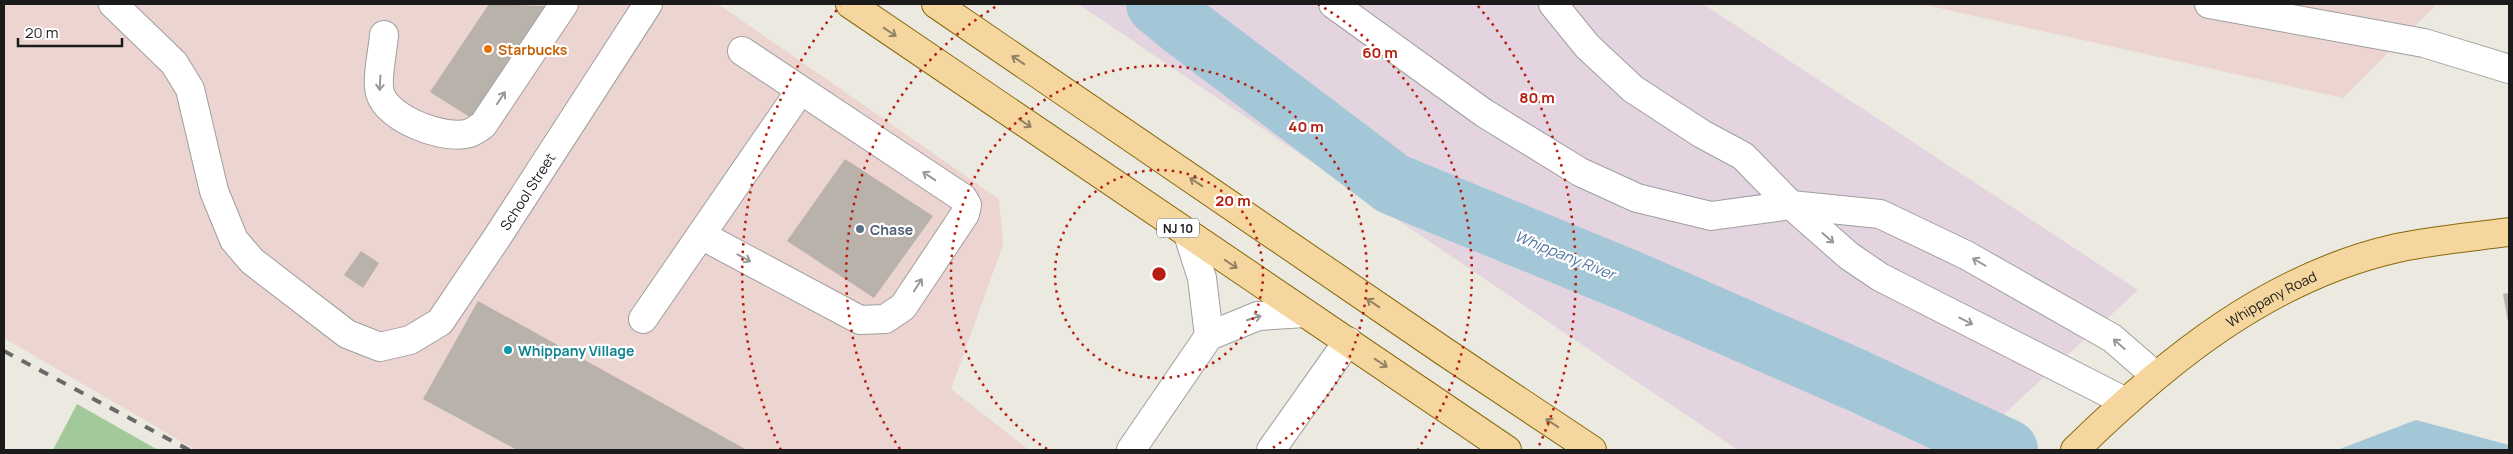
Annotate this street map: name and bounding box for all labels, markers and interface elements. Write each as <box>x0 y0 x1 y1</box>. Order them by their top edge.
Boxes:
scale bar <box>18 15 121 47</box>
text: 20 m <box>25 22 58 43</box>
one-way arrow <box>883 27 897 37</box>
place label: Starbucks <box>498 40 568 59</box>
text: 60 m <box>1362 42 1398 63</box>
marker: Starbucks <box>482 43 494 55</box>
one-way arrow <box>1012 55 1026 65</box>
one-way arrow <box>375 75 384 91</box>
text: 80 m <box>1519 87 1555 108</box>
one-way arrow <box>496 92 506 106</box>
text: 40 m <box>1288 116 1324 137</box>
one-way arrow <box>1017 118 1031 128</box>
street label: School Street <box>495 148 559 233</box>
one-way arrow <box>922 171 936 181</box>
one-way arrow <box>1189 177 1203 187</box>
text: 20 m <box>1215 190 1251 211</box>
road number: NJ 10 <box>1157 218 1199 238</box>
place label: Chase <box>870 220 913 239</box>
marker: Chase <box>854 223 866 235</box>
water label: Whippany River <box>1512 225 1621 286</box>
one-way arrow <box>1821 232 1834 243</box>
one-way arrow <box>736 253 751 263</box>
one-way arrow <box>1973 257 1987 267</box>
one-way arrow <box>1224 259 1238 269</box>
centre of rings <box>1150 265 1168 283</box>
street label: Whippany Road <box>2222 266 2319 331</box>
one-way arrow <box>913 278 923 292</box>
one-way arrow <box>1367 298 1381 308</box>
one-way arrow <box>1246 313 1262 323</box>
one-way arrow <box>1958 317 1973 326</box>
one-way arrow <box>2113 338 2126 350</box>
place label: Whippany Village <box>518 341 634 360</box>
marker: Whippany Village <box>502 344 514 356</box>
one-way arrow <box>1374 358 1388 368</box>
one-way arrow <box>1545 418 1559 428</box>

